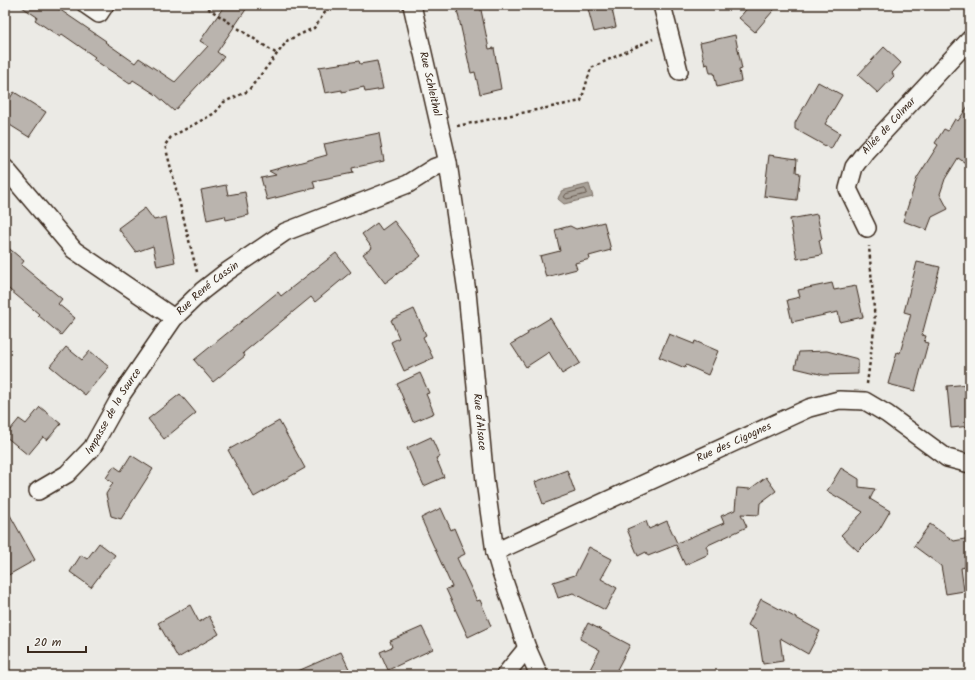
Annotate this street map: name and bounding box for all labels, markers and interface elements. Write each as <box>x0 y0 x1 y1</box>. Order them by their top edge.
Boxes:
street label: Rue Schleithal <box>414 50 446 118</box>
street label: Allée de Colmar <box>858 92 921 159</box>
street label: Rue René Cassin <box>172 257 243 320</box>
street label: Impasse de la Source <box>81 364 146 459</box>
street label: Rue d'Alsace <box>468 393 491 451</box>
street label: Rue des Cigognes <box>694 417 775 467</box>
scale bar <box>28 628 86 654</box>
text: 20 m <box>34 633 62 652</box>

